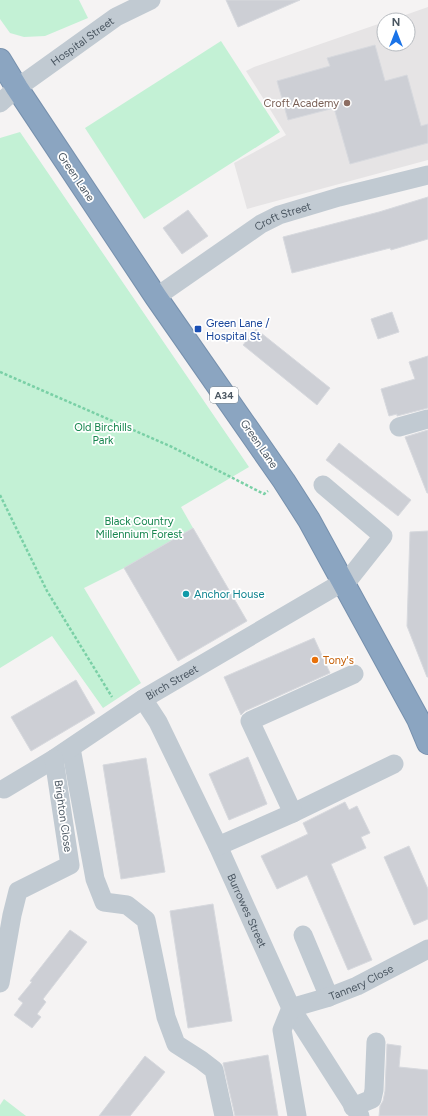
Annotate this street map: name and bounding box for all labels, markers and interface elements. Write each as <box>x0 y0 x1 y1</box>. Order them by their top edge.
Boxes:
north arrow <box>376 12 416 52</box>
street label: Hospital Street <box>48 14 116 68</box>
text: N <box>392 16 400 29</box>
place label: Croft Academy <box>264 97 339 110</box>
marker: Croft Academy <box>342 98 352 108</box>
street label: Green Lane <box>55 150 97 204</box>
street label: Croft Street <box>252 199 312 233</box>
place label: Green Lane / Hospital St <box>206 317 270 343</box>
marker: Green Lane / Hospital St <box>193 324 203 334</box>
road number: A34 <box>210 387 238 403</box>
street label: Green Lane <box>237 417 281 471</box>
park label: Old Birchills Park <box>74 421 132 447</box>
park label: Black Country Millennium Forest <box>95 515 183 541</box>
place label: Anchor House <box>194 588 264 601</box>
marker: Anchor House <box>181 589 191 599</box>
place label: Tony's <box>323 654 354 667</box>
marker: Tony's <box>310 655 320 665</box>
street label: Birch Street <box>143 662 200 703</box>
street label: Brighton Close <box>51 779 75 853</box>
street label: Burrowes Street <box>225 871 269 950</box>
street label: Tannery Close <box>327 962 395 1003</box>

